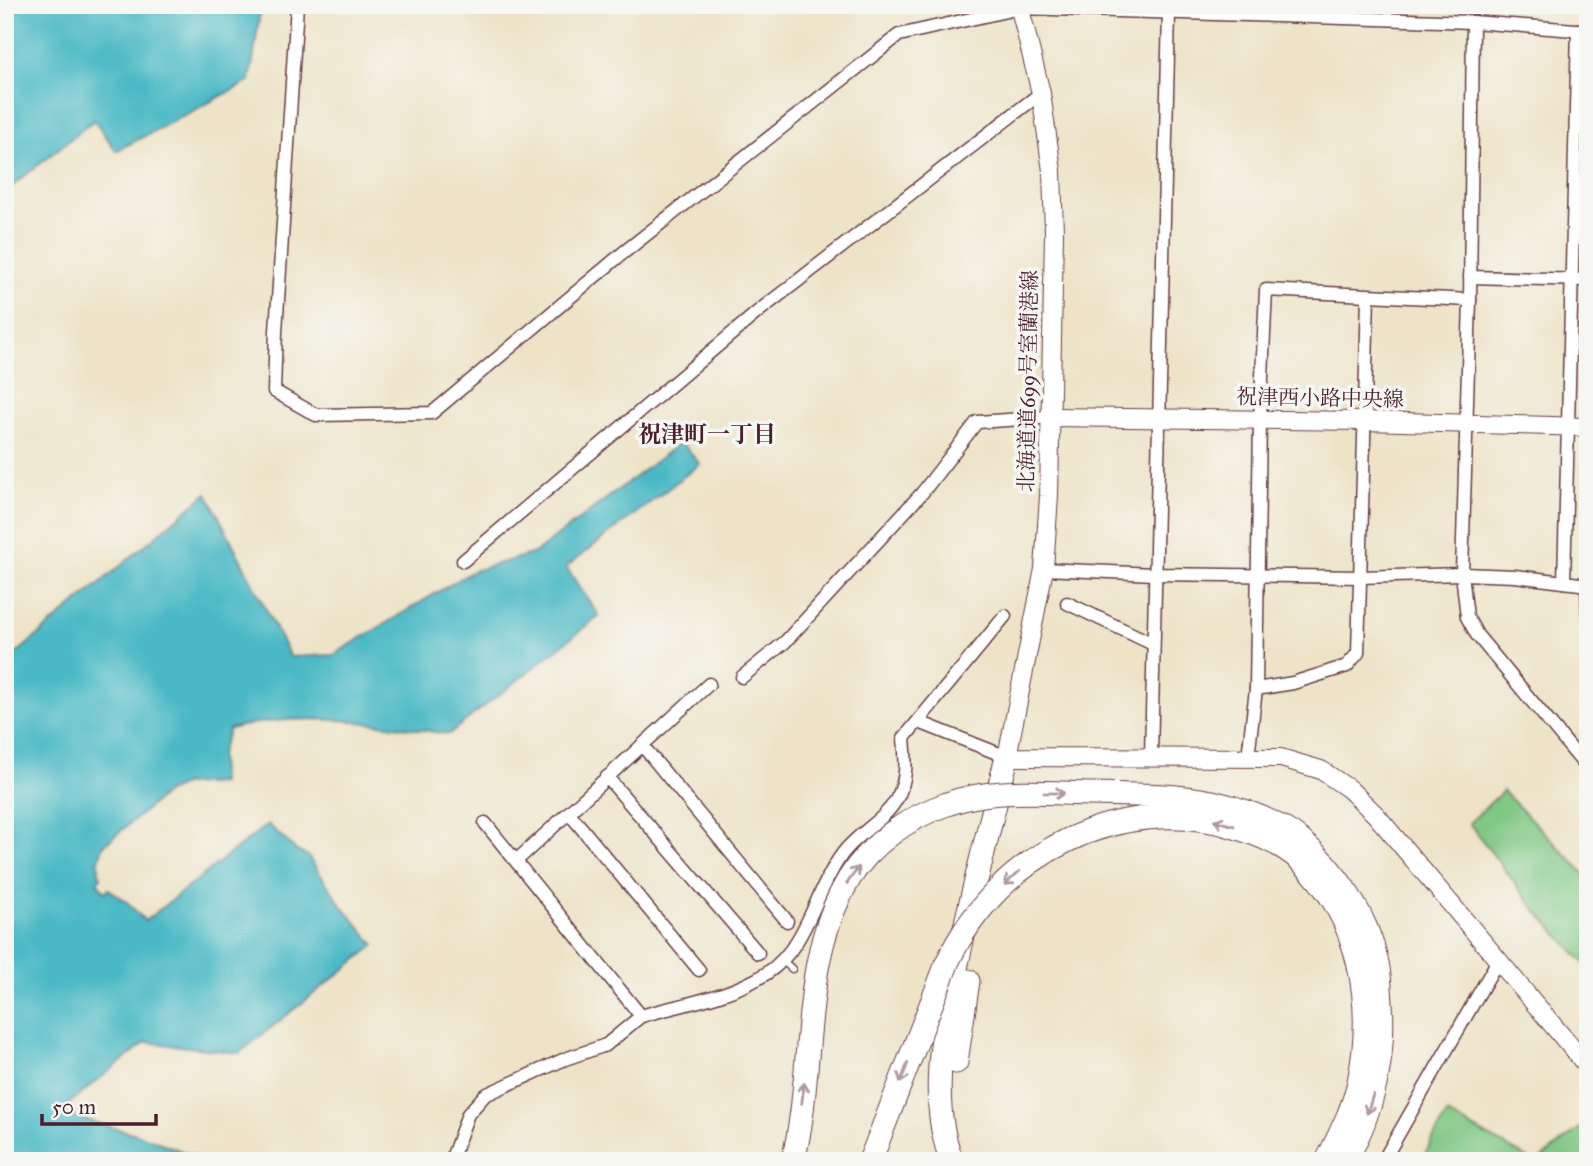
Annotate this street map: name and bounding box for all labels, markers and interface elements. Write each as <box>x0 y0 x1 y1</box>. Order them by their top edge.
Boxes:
street label: 北海道道699号室蘭港線 <box>1013 270 1043 492</box>
street label: 祝津西小路中央線 <box>1236 384 1404 412</box>
district label: 祝津町一丁目 <box>638 420 776 448</box>
one-way arrow <box>1042 786 1065 800</box>
one-way arrow <box>1213 816 1235 829</box>
one-way arrow <box>845 865 860 884</box>
one-way arrow <box>1004 869 1022 885</box>
one-way arrow <box>896 1062 909 1084</box>
scale bar <box>42 1082 156 1126</box>
one-way arrow <box>797 1083 810 1105</box>
one-way arrow <box>1362 1093 1375 1115</box>
text: 50 m <box>52 1094 97 1120</box>

